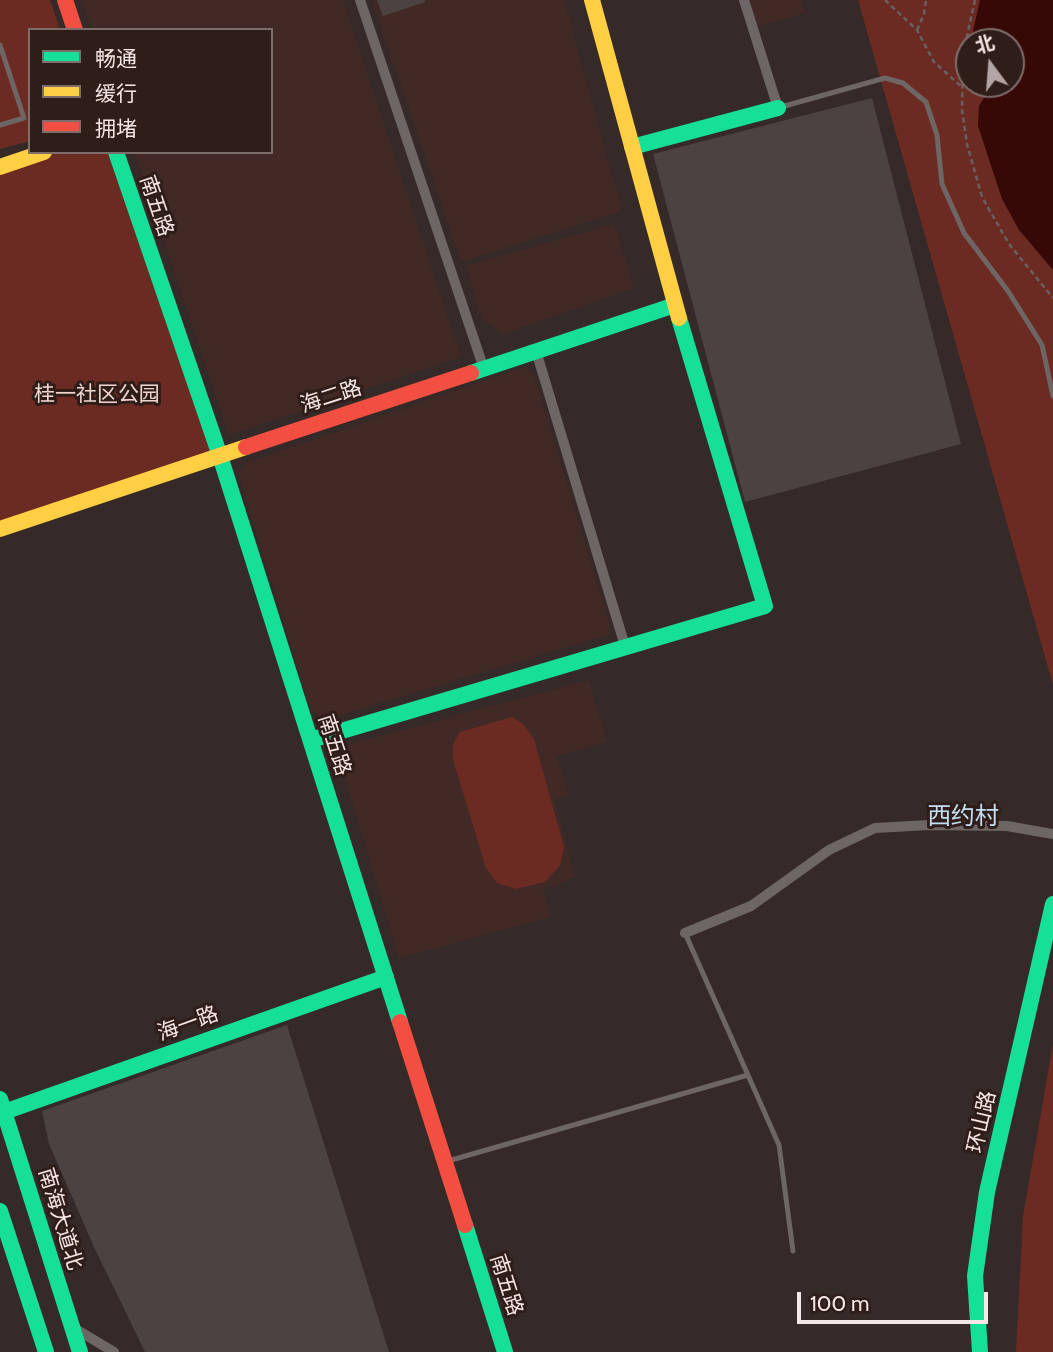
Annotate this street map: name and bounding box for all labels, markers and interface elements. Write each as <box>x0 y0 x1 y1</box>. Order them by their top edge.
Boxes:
legend <box>28 28 273 154</box>
north arrow <box>955 28 1025 98</box>
text: 北 <box>972 31 997 58</box>
text: 畅通 <box>95 46 137 71</box>
text: 缓行 <box>95 81 137 106</box>
text: 拥堵 <box>95 116 137 141</box>
street label: 南五路 <box>134 172 178 240</box>
street label: 海二路 <box>297 375 365 419</box>
park label: 桂一社区公园 <box>34 382 160 408</box>
street label: 南五路 <box>312 711 356 779</box>
district label: 西约村 <box>927 803 999 831</box>
street label: 海一路 <box>154 1001 222 1047</box>
street label: 环山路 <box>963 1088 1001 1156</box>
street label: 南海大道北 <box>33 1165 87 1273</box>
street label: 南五路 <box>484 1251 528 1319</box>
scale bar <box>801 1278 992 1322</box>
text: 100 m <box>810 1291 869 1316</box>

